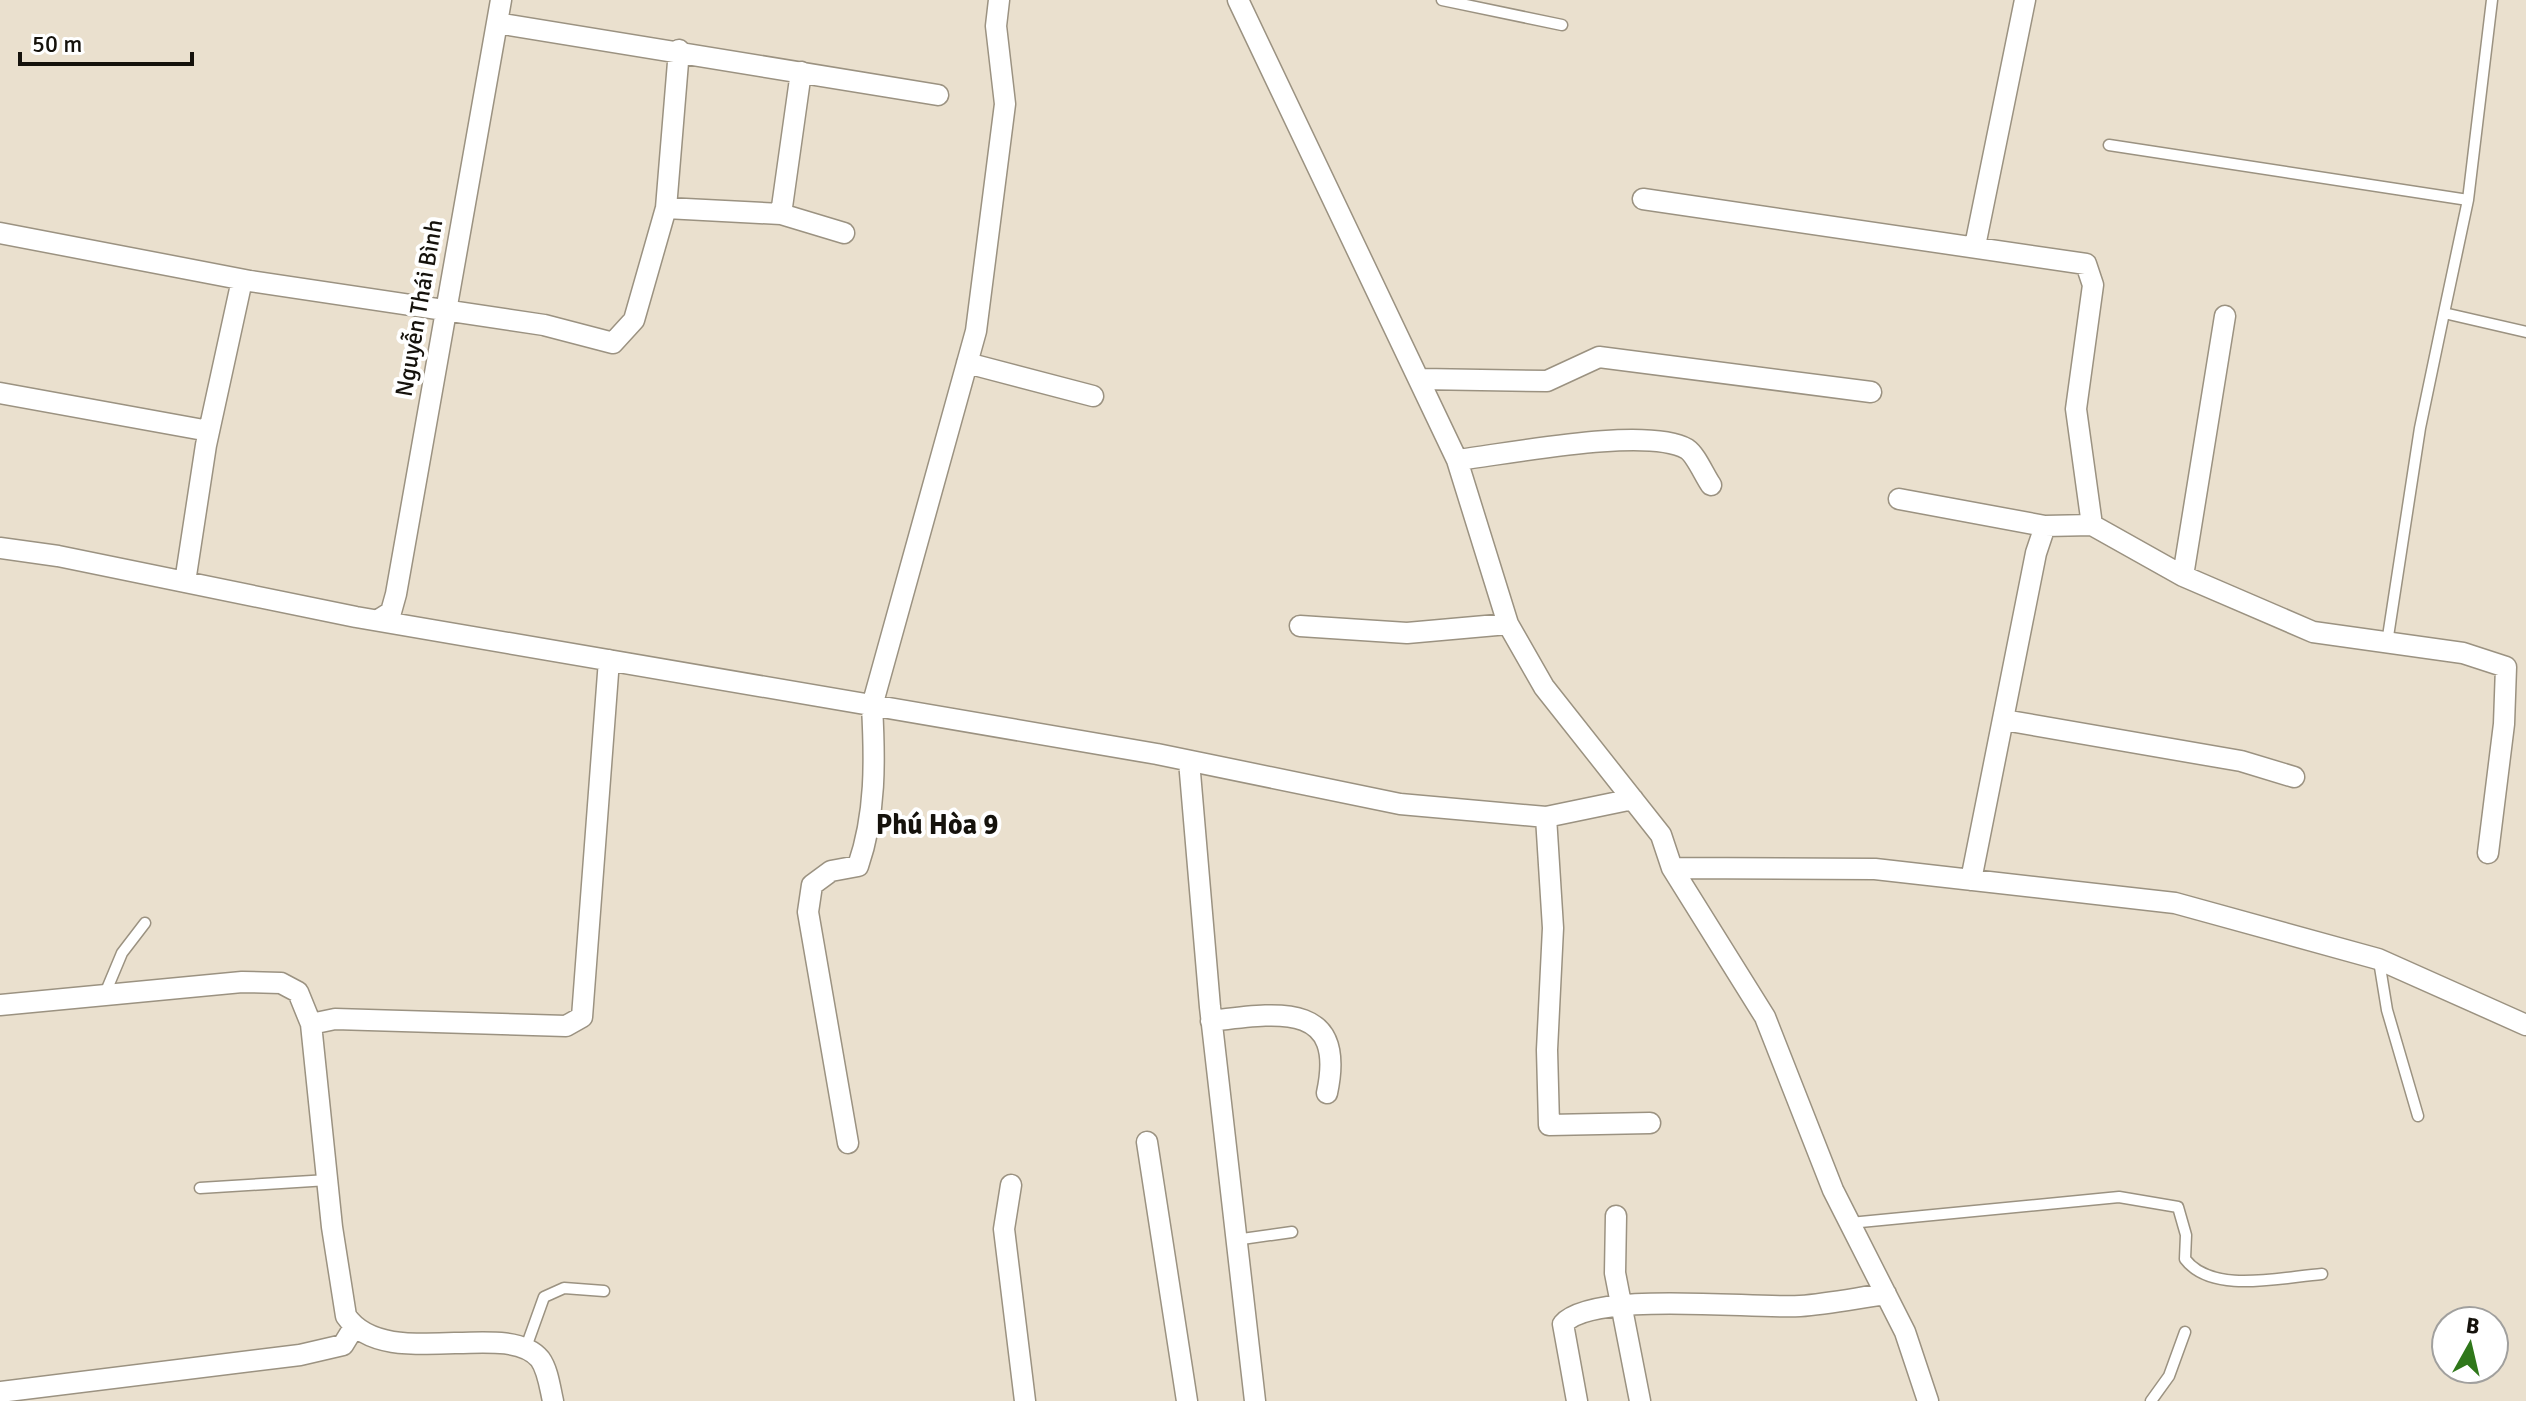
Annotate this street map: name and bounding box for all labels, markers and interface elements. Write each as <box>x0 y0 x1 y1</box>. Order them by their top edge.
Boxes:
scale bar <box>20 16 192 66</box>
text: 50 m <box>32 29 82 59</box>
street label: Nguyễn Thái Bình <box>389 217 449 399</box>
district label: Phú Hòa 9 <box>876 808 998 842</box>
north arrow <box>2430 1305 2510 1385</box>
text: B <box>2464 1311 2481 1340</box>

